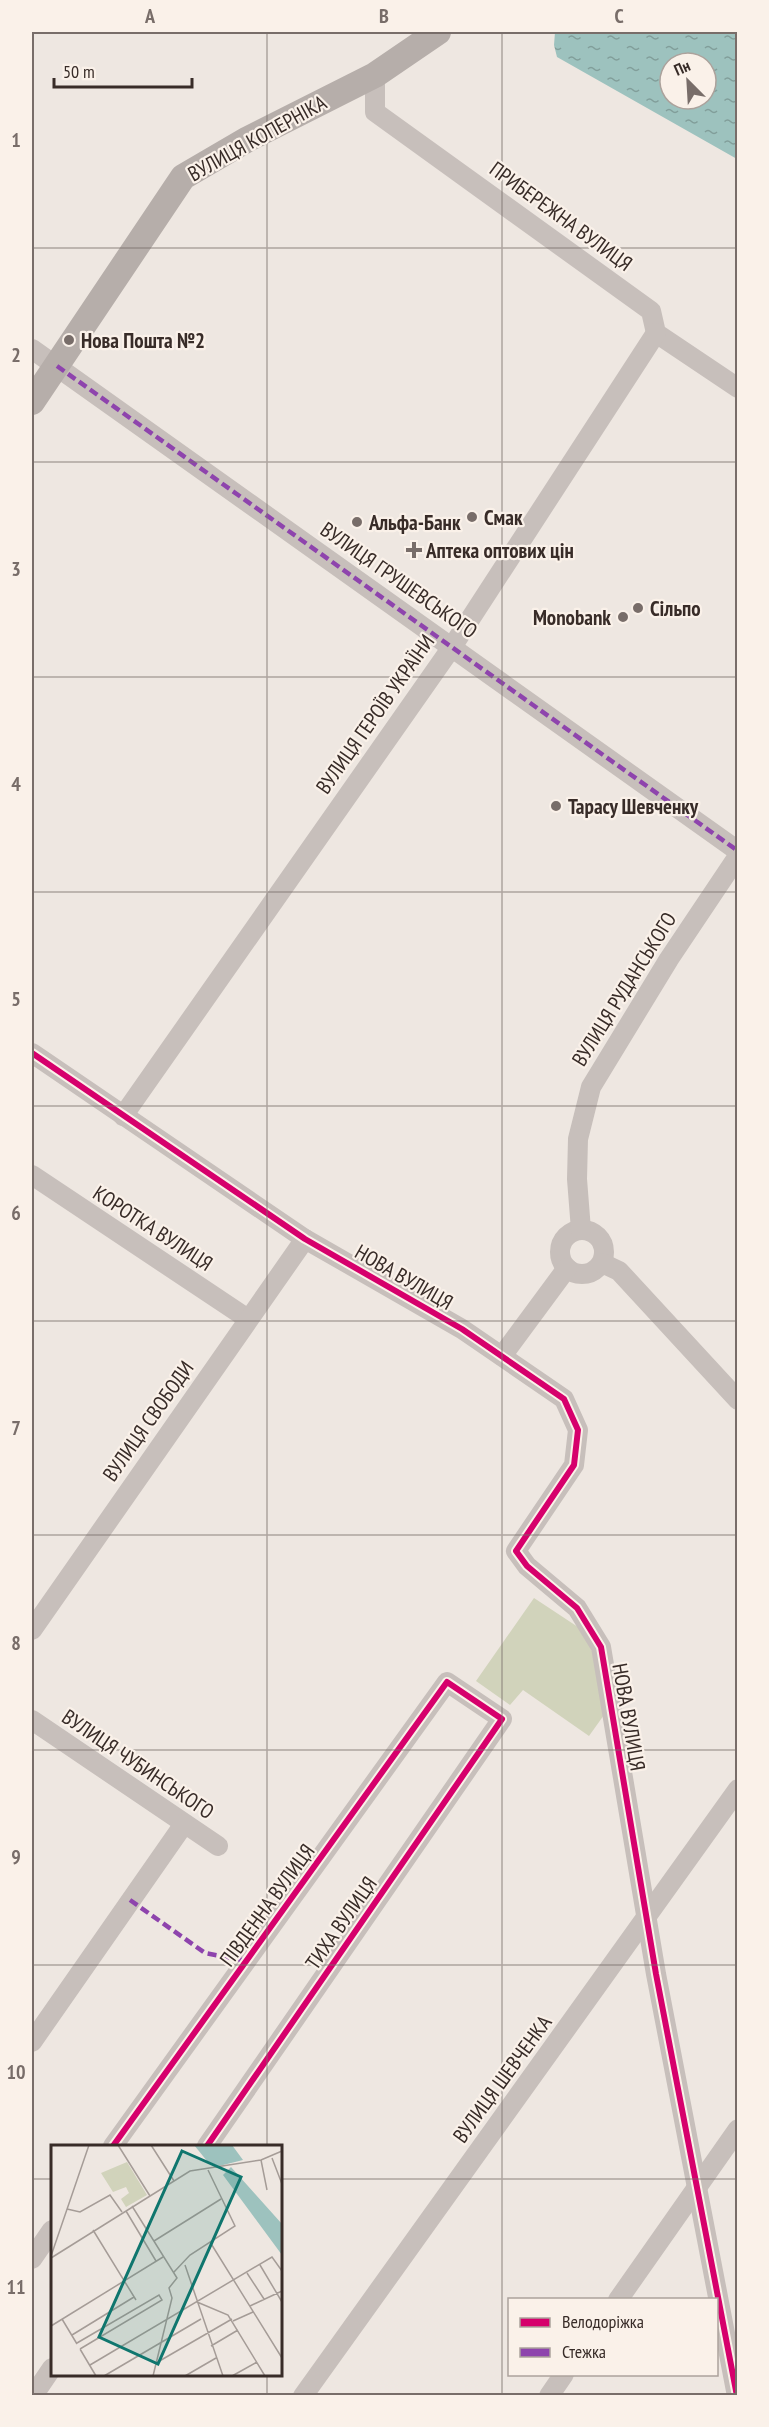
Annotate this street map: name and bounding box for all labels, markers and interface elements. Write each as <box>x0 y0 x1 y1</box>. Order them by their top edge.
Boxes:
text: A <box>144 3 156 29</box>
text: B <box>379 3 389 29</box>
text: C <box>614 3 624 29</box>
scale bar <box>54 51 192 89</box>
north arrow <box>658 51 718 111</box>
text: Пн <box>671 55 693 80</box>
text: 50 m <box>63 60 95 83</box>
street label: ВУЛИЦЯ КОПЕРНІКА <box>183 89 331 187</box>
text: 1 <box>11 127 21 153</box>
street label: ПРИБЕРЕЖНА ВУЛИЦЯ <box>484 155 638 277</box>
place label: Нова Пошта №2 <box>81 327 205 354</box>
marker: Нова Пошта №2 <box>62 333 76 347</box>
text: 2 <box>11 342 21 368</box>
place label: Смак <box>484 504 523 531</box>
place label: Альфа-Банк <box>368 509 461 536</box>
marker: Смак <box>465 510 479 524</box>
marker: Альфа-Банк <box>350 515 364 529</box>
street label: ВУЛИЦЯ ГРУШЕВСЬКОГО <box>315 516 483 644</box>
place label: Аптека оптових цін <box>425 537 574 564</box>
marker: Аптека оптових цін <box>407 543 421 557</box>
text: 3 <box>11 556 21 582</box>
place label: Сільпо <box>650 595 701 622</box>
marker: Сільпо <box>631 601 645 615</box>
place label: Monobank <box>533 604 611 631</box>
marker: Monobank <box>616 610 630 624</box>
street label: ВУЛИЦЯ ГЕРОЇВ УКРАЇНИ <box>310 629 440 799</box>
text: 4 <box>11 771 21 797</box>
place label: Тарасу Шевченку <box>568 793 699 820</box>
marker: Тарасу Шевченку <box>549 799 563 813</box>
street label: ВУЛИЦЯ РУДАНСЬКОГО <box>566 907 682 1071</box>
text: 5 <box>11 986 21 1012</box>
street label: КОРОТКА ВУЛИЦЯ <box>88 1179 218 1277</box>
text: 6 <box>11 1200 21 1226</box>
street label: НОВА ВУЛИЦЯ <box>350 1238 458 1316</box>
street label: ВУЛИЦЯ СВОБОДИ <box>97 1356 199 1486</box>
text: 7 <box>11 1415 21 1441</box>
text: 8 <box>11 1630 21 1656</box>
street label: НОВА ВУЛИЦЯ <box>606 1661 652 1773</box>
street label: ВУЛИЦЯ ЧУБИНСЬКОГО <box>57 1703 219 1825</box>
street label: ПІВДЕННА ВУЛИЦЯ <box>214 1838 320 1972</box>
text: 9 <box>11 1844 21 1870</box>
street label: ТИХА ВУЛИЦЯ <box>299 1871 383 1975</box>
street label: ВУЛИЦЯ ШЕВЧЕНКА <box>447 2010 557 2148</box>
text: 10 <box>6 2059 26 2085</box>
inset map <box>51 2145 282 2376</box>
text: 11 <box>6 2274 26 2300</box>
legend <box>508 2298 718 2376</box>
text: Велодоріжка <box>562 2310 644 2333</box>
text: Стежка <box>562 2340 606 2363</box>

